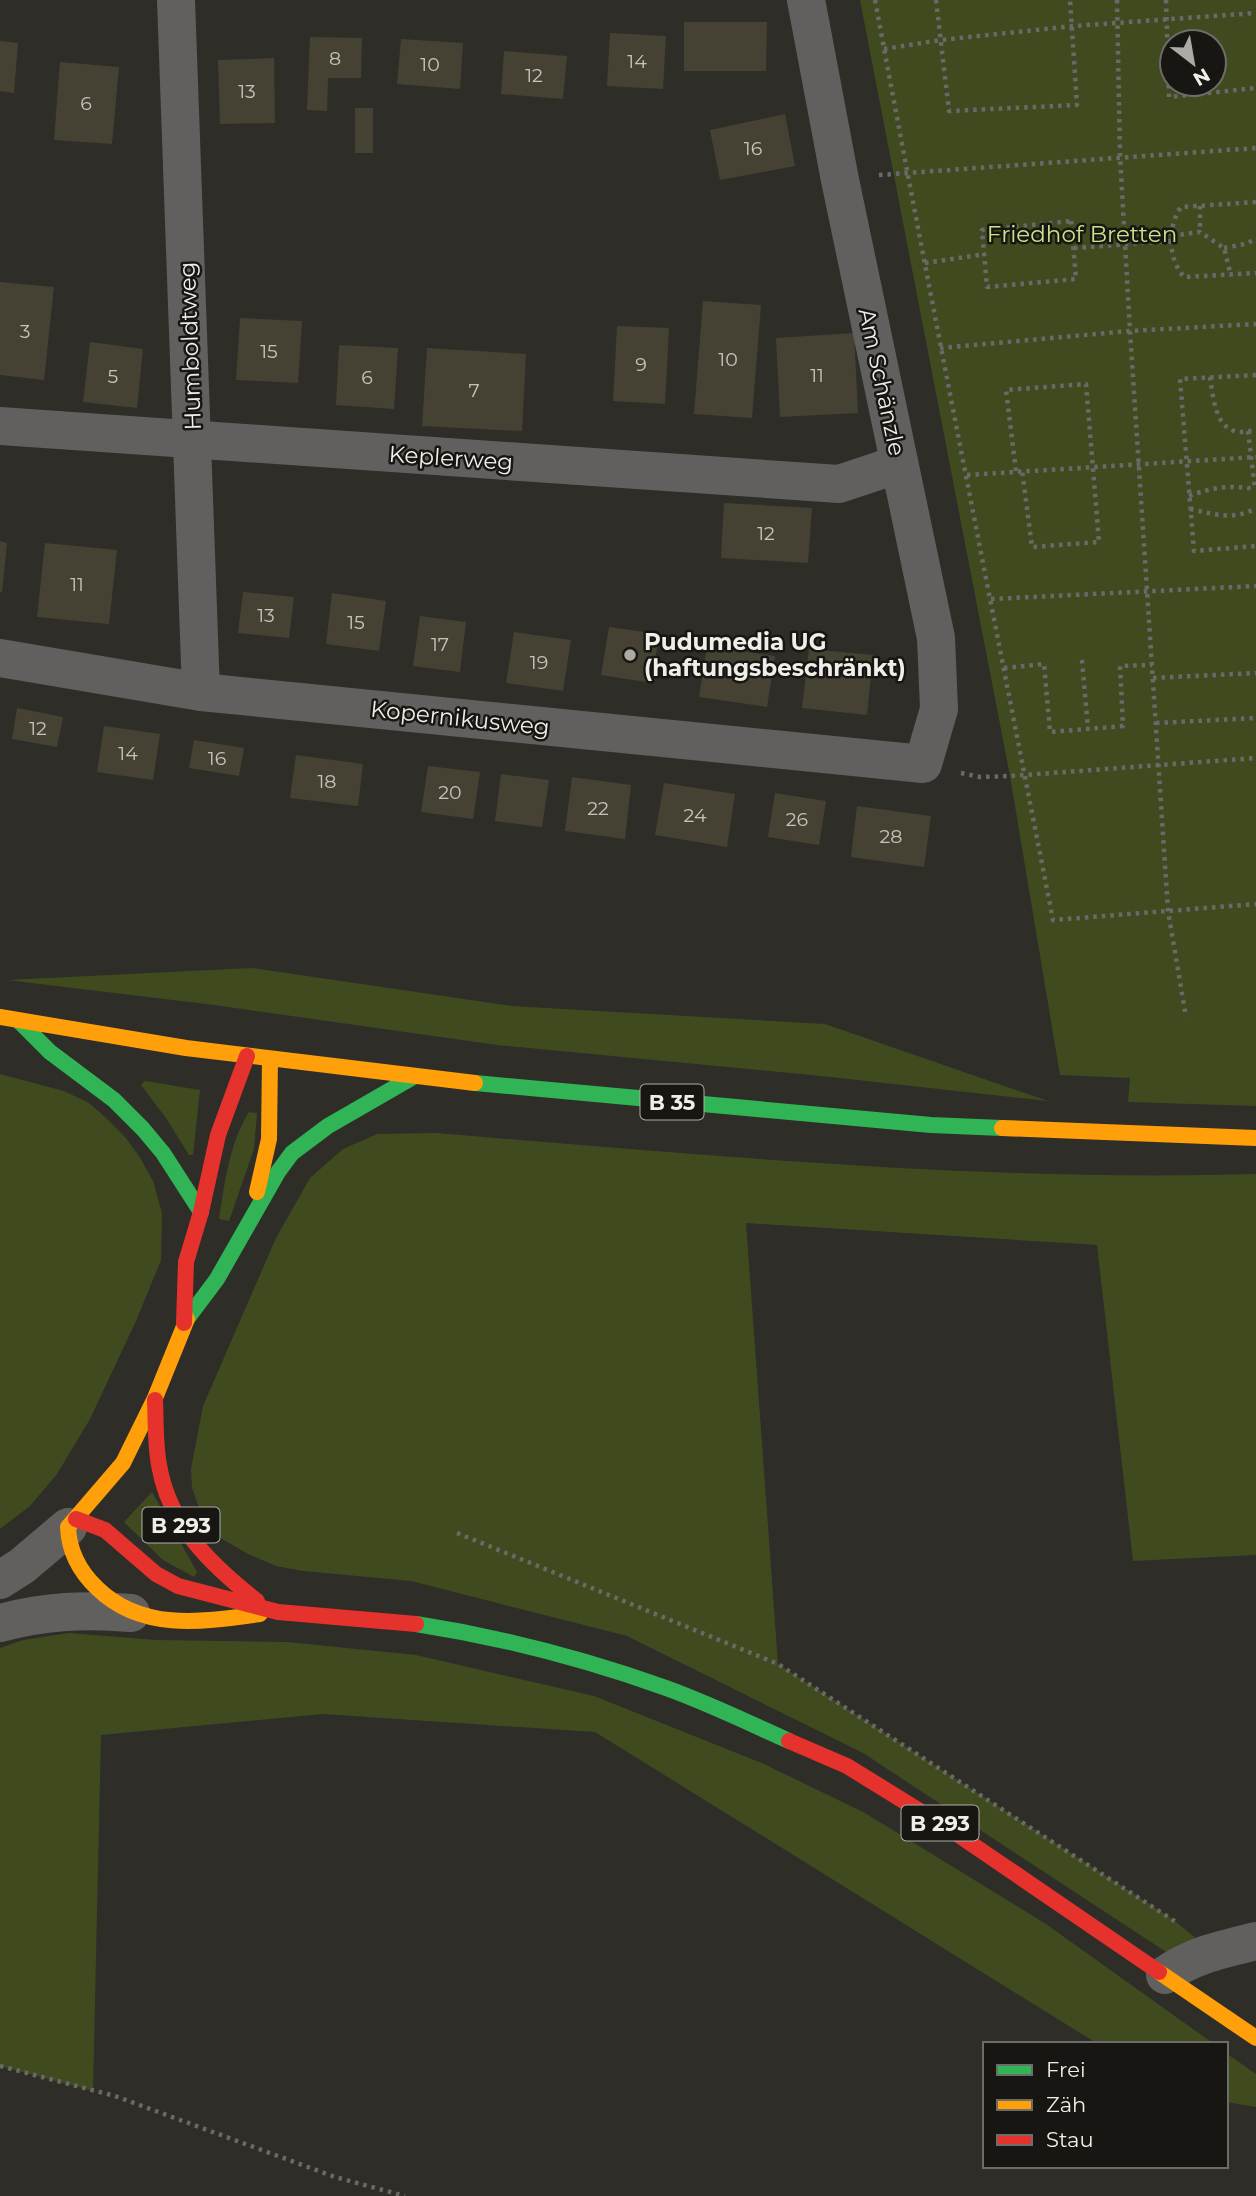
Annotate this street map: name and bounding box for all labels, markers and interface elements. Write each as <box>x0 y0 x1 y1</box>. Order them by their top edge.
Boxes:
north arrow <box>1158 28 1228 98</box>
house number: 8 <box>329 47 341 70</box>
house number: 14 <box>627 50 647 73</box>
house number: 10 <box>420 53 440 76</box>
text: N <box>1189 63 1214 91</box>
house number: 12 <box>525 64 543 87</box>
house number: 13 <box>238 80 256 103</box>
house number: 6 <box>80 92 92 115</box>
house number: 16 <box>744 137 762 160</box>
park label: Friedhof Bretten <box>987 220 1177 248</box>
street label: Humboldtweg <box>173 261 207 431</box>
street label: Am Schänzle <box>853 306 911 458</box>
house number: 3 <box>20 320 30 343</box>
house number: 15 <box>260 340 278 363</box>
house number: 10 <box>718 348 738 371</box>
house number: 9 <box>635 353 647 376</box>
house number: 11 <box>810 364 824 387</box>
house number: 5 <box>108 365 119 388</box>
house number: 6 <box>361 366 373 389</box>
house number: 7 <box>468 379 480 402</box>
street label: Keplerweg <box>388 440 514 476</box>
house number: 12 <box>757 522 775 545</box>
house number: 11 <box>70 573 84 596</box>
house number: 13 <box>257 604 275 627</box>
house number: 15 <box>347 611 365 634</box>
place label: Pudumedia UG (haftungsbeschränkt) <box>644 628 906 682</box>
house number: 17 <box>431 633 449 656</box>
marker: Pudumedia UG (haftungsbeschränkt) <box>622 647 638 663</box>
house number: 19 <box>530 651 548 674</box>
street label: Kopernikusweg <box>369 695 551 741</box>
house number: 12 <box>29 717 47 740</box>
house number: 14 <box>118 742 138 765</box>
house number: 16 <box>208 747 226 770</box>
house number: 18 <box>318 770 336 793</box>
house number: 20 <box>438 781 462 804</box>
house number: 22 <box>587 797 609 820</box>
house number: 24 <box>684 804 707 827</box>
house number: 26 <box>786 808 808 831</box>
house number: 28 <box>880 825 902 848</box>
road number: B 35 <box>640 1084 704 1120</box>
road number: B 293 <box>142 1508 220 1542</box>
road number: B 293 <box>902 1806 978 1840</box>
legend <box>983 2042 1228 2168</box>
text: Frei <box>1046 2057 1086 2082</box>
text: Zäh <box>1046 2092 1086 2117</box>
text: Stau <box>1046 2127 1094 2152</box>

